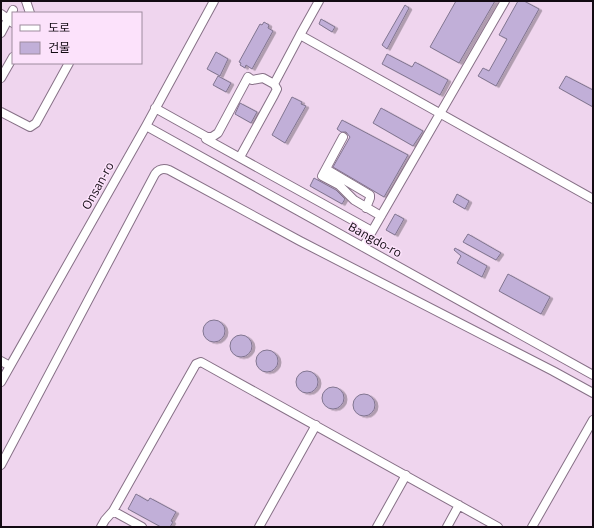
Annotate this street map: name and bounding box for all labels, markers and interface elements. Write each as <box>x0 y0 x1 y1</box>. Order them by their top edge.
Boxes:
legend <box>12 12 142 64</box>
text: 도로 <box>48 19 70 36</box>
text: 건물 <box>48 39 70 56</box>
street label: Onsan-ro <box>77 159 118 213</box>
street label: Bangdo-ro <box>345 218 405 261</box>

